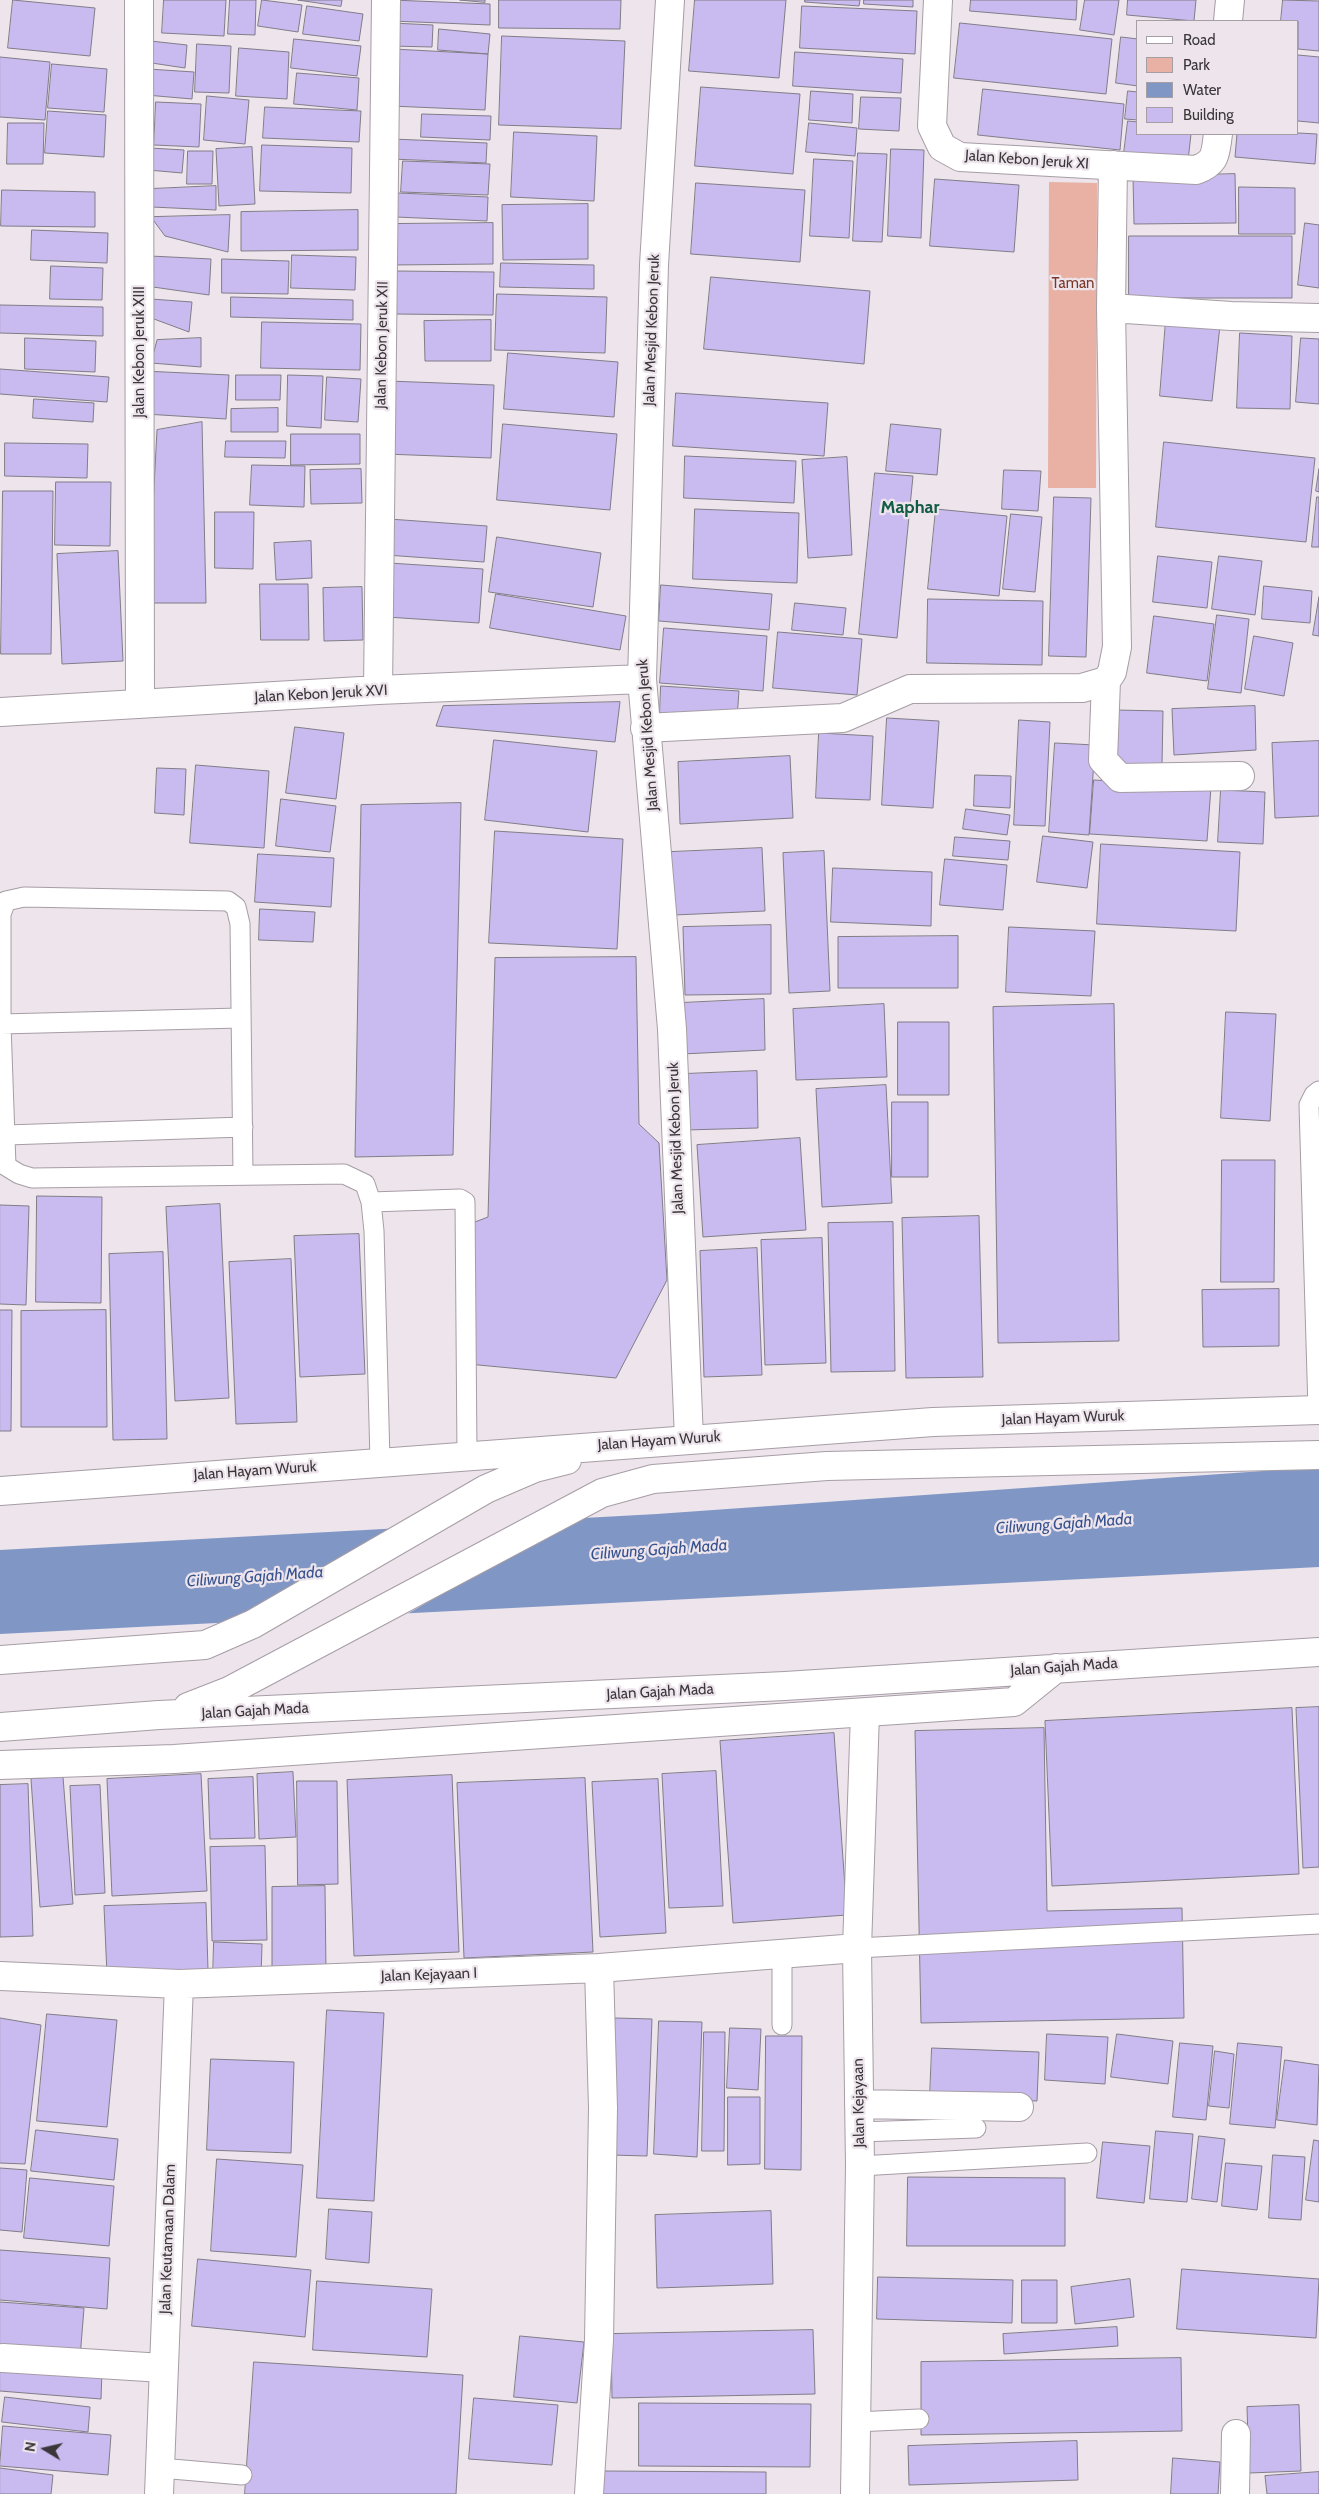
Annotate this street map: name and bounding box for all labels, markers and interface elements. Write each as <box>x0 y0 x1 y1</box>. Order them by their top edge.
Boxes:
legend <box>1136 20 1299 135</box>
text: Road <box>1183 31 1216 49</box>
text: Park <box>1183 56 1210 74</box>
text: Water <box>1183 81 1221 99</box>
text: Building <box>1183 106 1234 124</box>
street label: Jalan Kebon Jeruk XI <box>964 147 1090 173</box>
street label: Jalan Mesjid Kebon Jeruk <box>640 254 664 406</box>
park label: Taman <box>1051 275 1095 293</box>
street label: Jalan Kebon Jeruk XII <box>372 281 392 409</box>
street label: Jalan Kebon Jeruk XIII <box>131 286 149 418</box>
district label: Maphar <box>881 497 939 519</box>
street label: Jalan Mesjid Kebon Jeruk <box>634 659 662 811</box>
street label: Jalan Kebon Jeruk XVI <box>254 682 388 706</box>
street label: Jalan Mesjid Kebon Jeruk <box>664 1062 688 1214</box>
street label: Jalan Hayam Wuruk <box>1001 1407 1125 1429</box>
street label: Jalan Hayam Wuruk <box>597 1428 721 1454</box>
street label: Jalan Hayam Wuruk <box>193 1458 317 1484</box>
water label: Ciliwung Gajah Mada <box>995 1510 1133 1538</box>
water label: Ciliwung Gajah Mada <box>590 1536 728 1564</box>
water label: Ciliwung Gajah Mada <box>186 1563 324 1591</box>
street label: Jalan Gajah Mada <box>1010 1654 1118 1680</box>
street label: Jalan Gajah Mada <box>606 1680 714 1704</box>
street label: Jalan Gajah Mada <box>201 1699 309 1723</box>
street label: Jalan Kejayaan I <box>380 1964 478 1986</box>
street label: Jalan Kejayaan <box>849 2058 869 2148</box>
street label: Jalan Keutamaan Dalam <box>156 2164 180 2314</box>
north arrow <box>20 2424 70 2474</box>
text: N <box>21 2440 40 2453</box>

